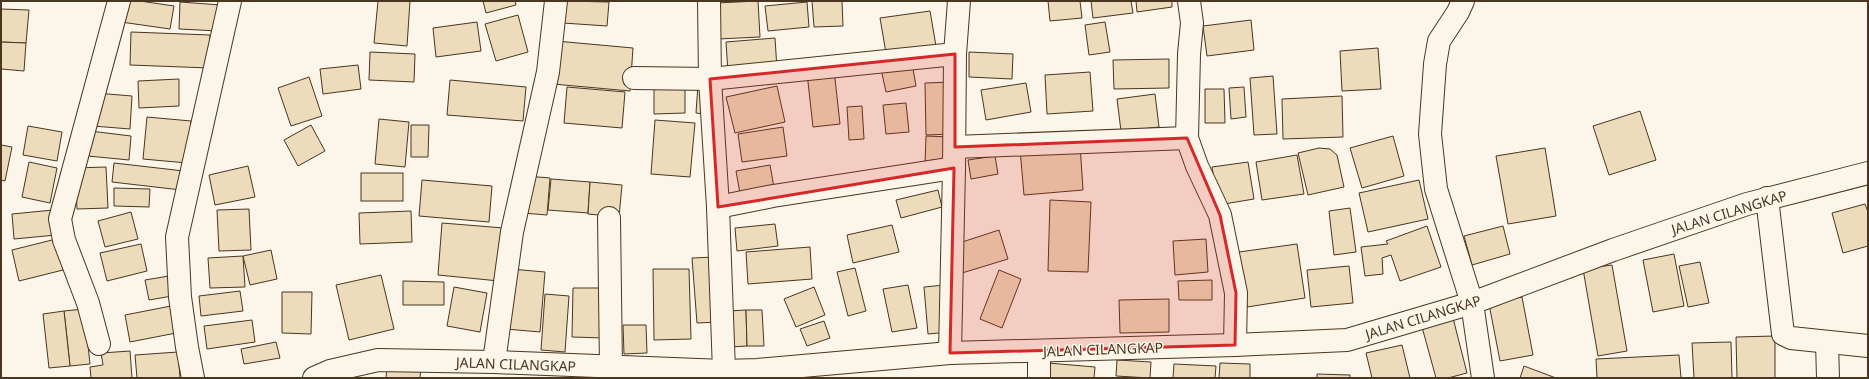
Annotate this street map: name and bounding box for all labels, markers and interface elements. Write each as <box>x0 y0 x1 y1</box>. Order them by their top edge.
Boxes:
street label: JALAN CILANGKAP <box>1667 185 1789 239</box>
street label: JALAN CILANGKAP <box>1361 290 1483 344</box>
street label: JALAN CILANGKAP <box>1041 337 1163 361</box>
street label: JALAN CILANGKAP <box>454 352 576 376</box>

